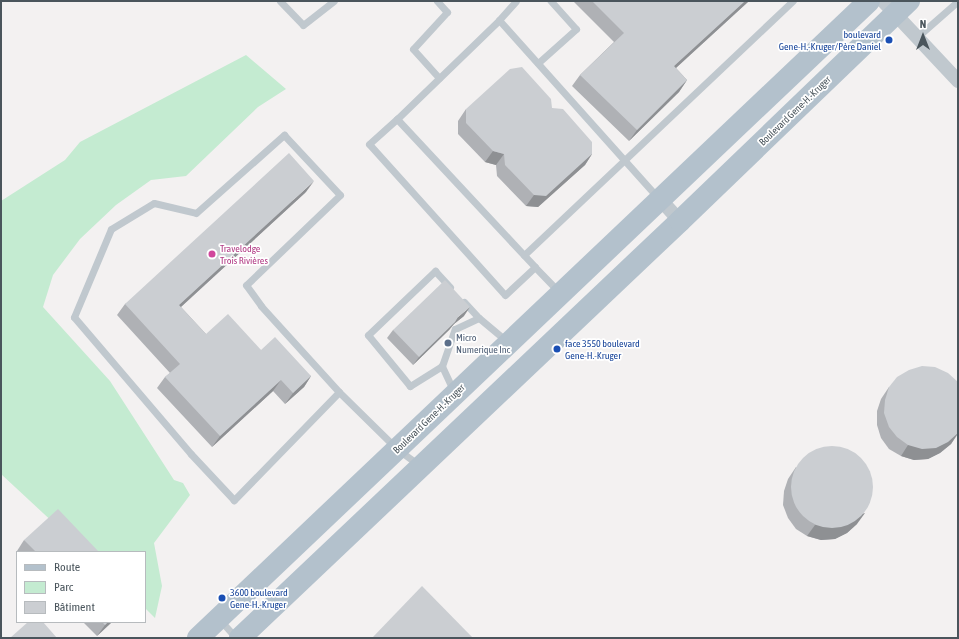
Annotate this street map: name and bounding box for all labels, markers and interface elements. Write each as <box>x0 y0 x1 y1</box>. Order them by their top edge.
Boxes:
north arrow <box>903 16 943 56</box>
text: N <box>920 18 926 30</box>
place label: boulevard Gene-H.-Kruger/Père Daniel <box>779 28 881 52</box>
marker: boulevard Gene-H.-Kruger/Père Daniel <box>884 35 894 45</box>
street label: Boulevard Gene-H.-Kruger <box>757 74 833 148</box>
place label: Travelodge Trois Rivières <box>220 242 268 266</box>
marker: Travelodge Trois Rivières <box>207 249 217 259</box>
place label: Micro Numerique Inc <box>456 331 510 354</box>
place label: face 3550 boulevard Gene-H.-Kruger <box>565 337 640 360</box>
marker: Micro Numerique Inc <box>443 338 453 348</box>
marker: face 3550 boulevard Gene-H.-Kruger <box>552 344 562 354</box>
street label: Boulevard Gene-H.-Kruger <box>391 382 467 456</box>
legend <box>16 551 146 623</box>
text: Route <box>54 560 80 574</box>
text: Parc <box>54 580 73 594</box>
place label: 3600 boulevard Gene-H.-Kruger <box>230 586 288 610</box>
marker: 3600 boulevard Gene-H.-Kruger <box>217 593 227 603</box>
text: Bâtiment <box>54 600 95 614</box>

